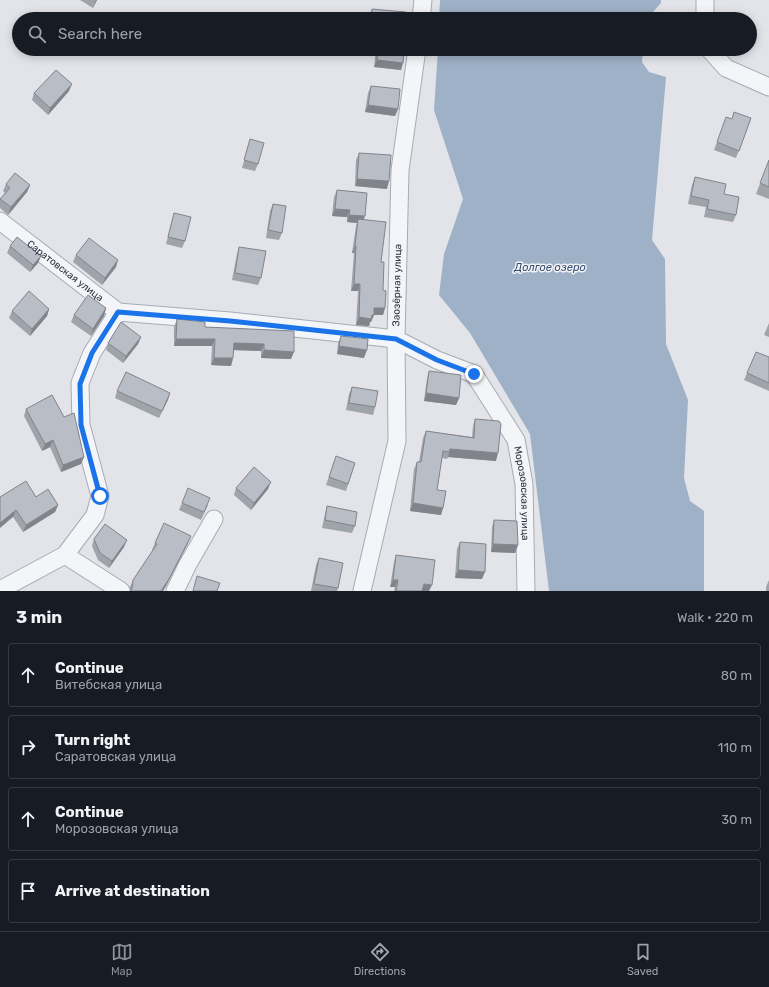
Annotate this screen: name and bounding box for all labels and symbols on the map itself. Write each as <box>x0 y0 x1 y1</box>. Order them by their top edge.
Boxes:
street label: Саратовская улица <box>24 238 106 304</box>
street label: Заозёрная улица <box>390 244 404 326</box>
water label: Долгое озеро <box>513 261 586 274</box>
route end <box>465 365 483 383</box>
street label: Морозовская улица <box>511 445 531 541</box>
route start <box>91 487 109 505</box>

